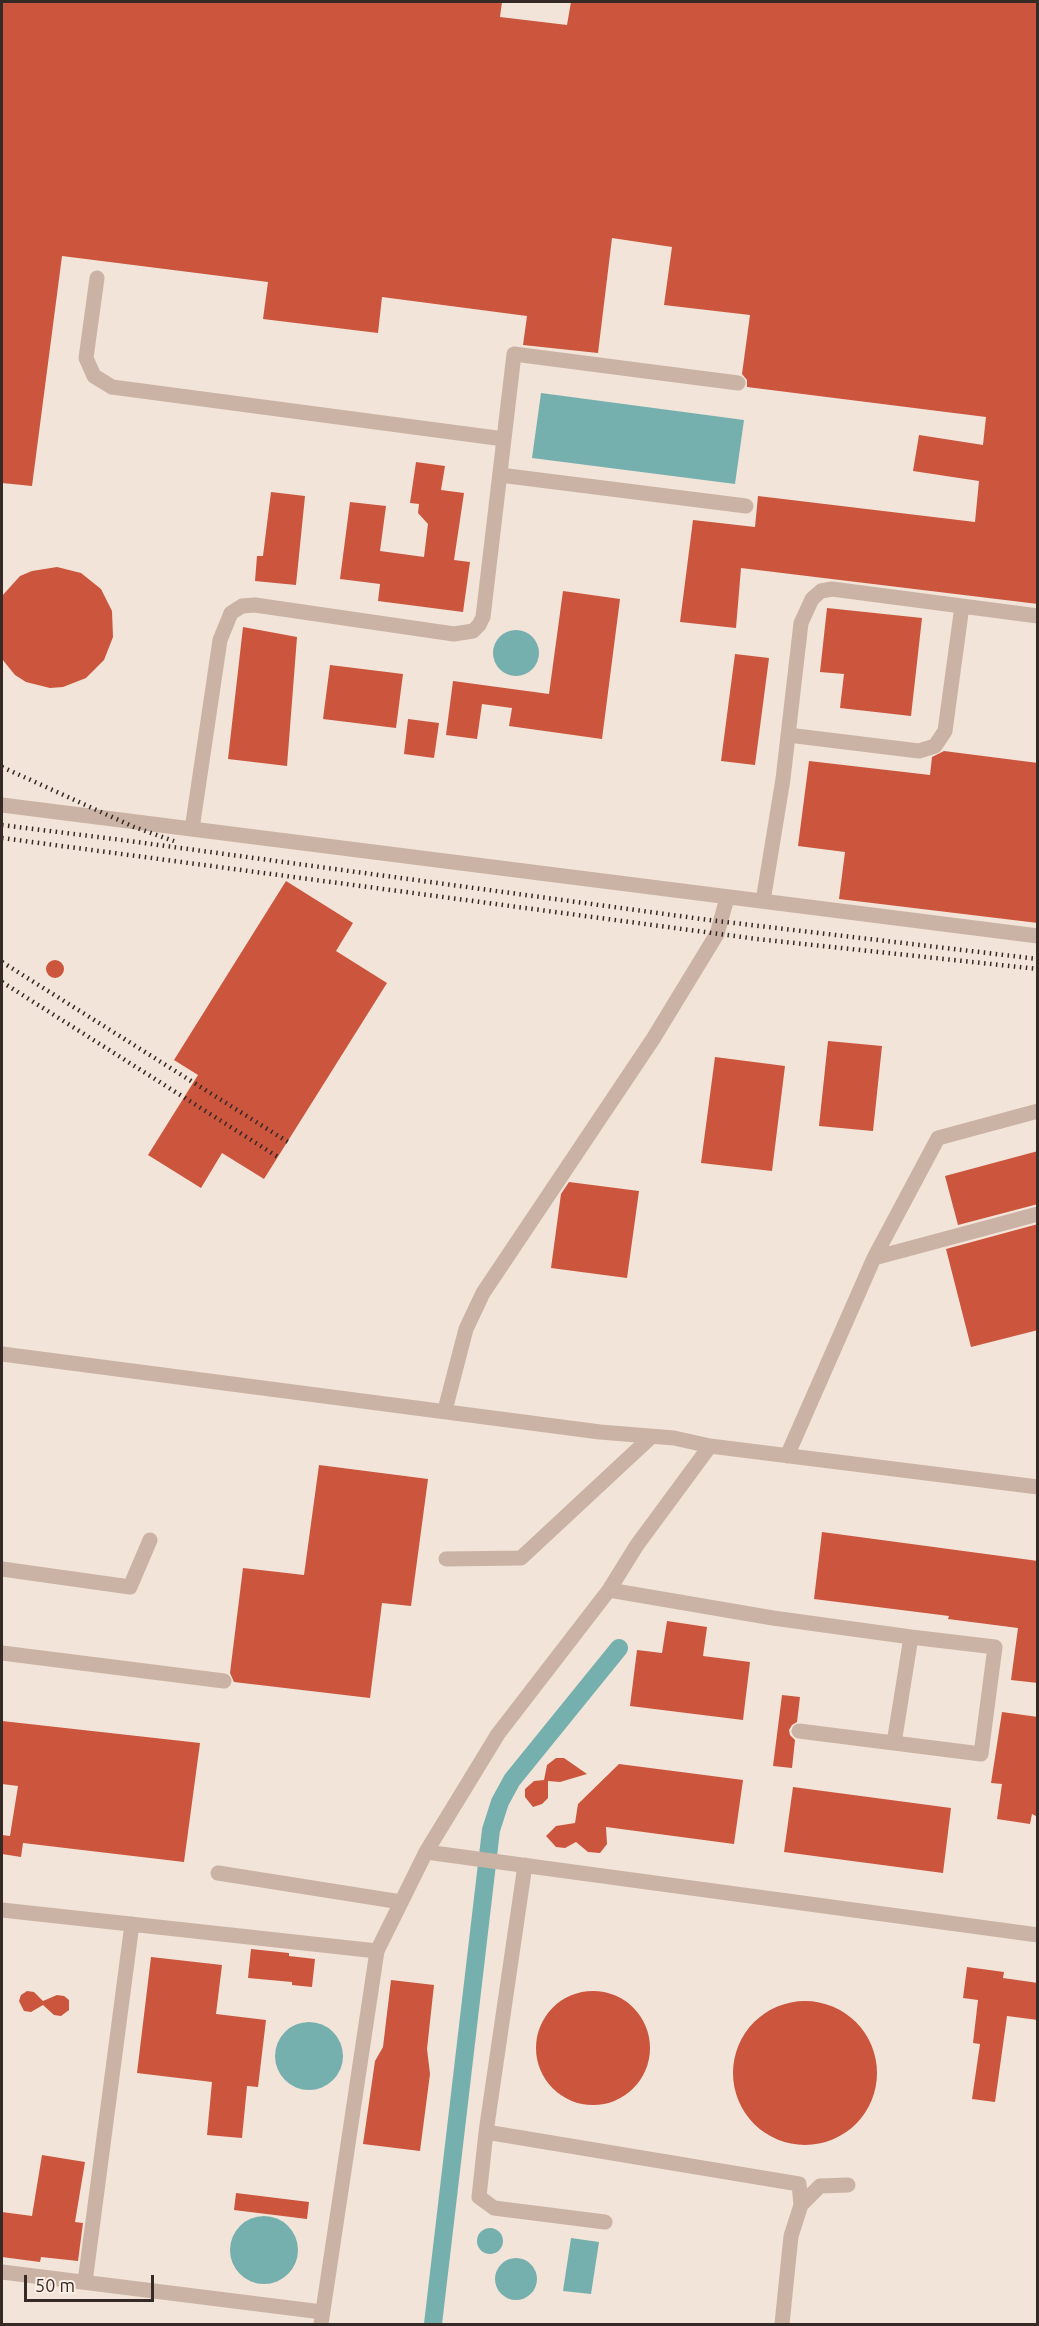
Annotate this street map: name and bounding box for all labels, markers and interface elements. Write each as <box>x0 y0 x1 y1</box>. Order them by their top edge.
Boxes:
scale bar <box>27 2263 158 2301</box>
text: 50 m <box>35 2275 75 2295</box>

